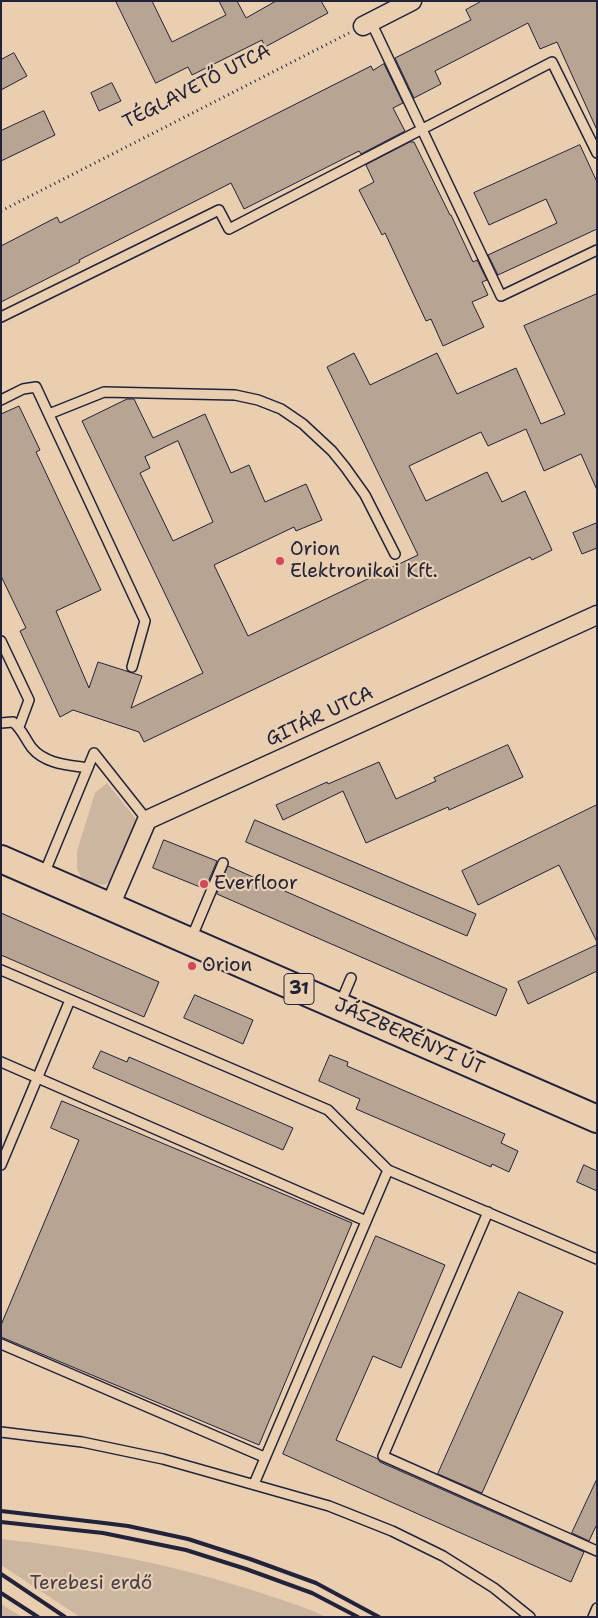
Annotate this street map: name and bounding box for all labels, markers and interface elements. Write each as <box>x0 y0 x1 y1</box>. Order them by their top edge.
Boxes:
street label: TÉGLAVETŐ UTCA <box>119 40 275 134</box>
place label: Orion Elektronikai Kft. <box>290 539 438 583</box>
marker: Orion Elektronikai Kft. <box>274 555 286 567</box>
street label: GITÁR UTCA <box>263 682 377 752</box>
place label: Everfloor <box>214 873 298 895</box>
marker: Everfloor <box>198 878 210 890</box>
place label: Orion <box>202 955 252 977</box>
marker: Orion <box>186 960 198 972</box>
road number: 31 <box>284 974 314 1004</box>
street label: JÁSZBERÉNYI ÚT <box>330 994 488 1080</box>
park label: Terebesi erdő <box>30 1573 152 1595</box>

